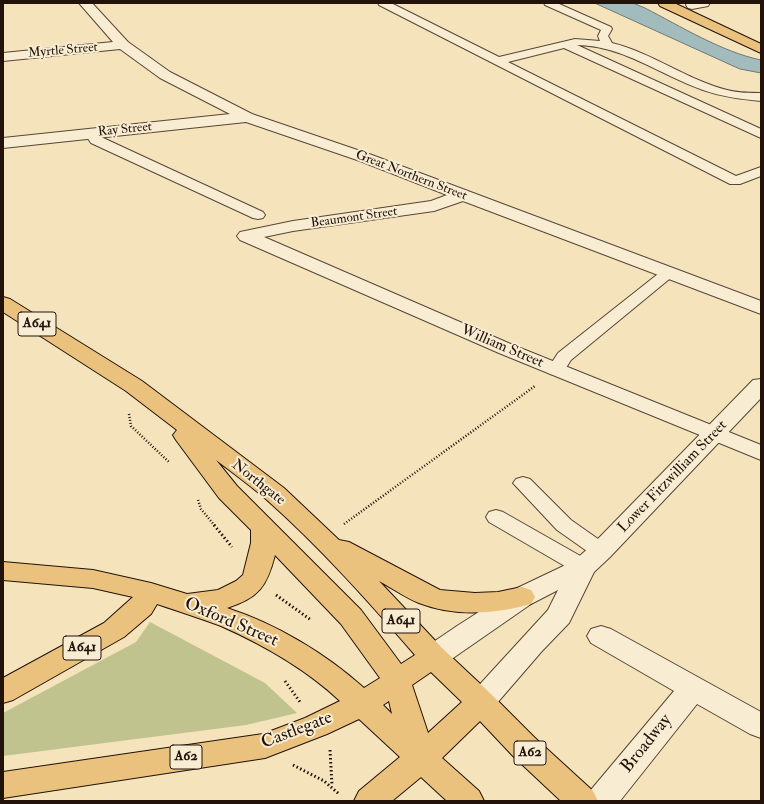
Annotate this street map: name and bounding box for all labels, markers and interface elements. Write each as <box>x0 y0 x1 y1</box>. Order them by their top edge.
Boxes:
street label: Myrtle Street <box>28 40 98 62</box>
street label: Ray Street <box>97 119 153 141</box>
street label: Great Northern Street <box>353 148 469 204</box>
street label: Beaumont Street <box>310 204 398 232</box>
road number: A641 <box>18 312 56 336</box>
street label: William Street <box>458 322 546 372</box>
street label: Lower Fitzwilliam Street <box>615 417 731 537</box>
street label: Northgate <box>228 456 288 510</box>
street label: Oxford Street <box>181 594 281 652</box>
road number: A641 <box>382 609 420 633</box>
road number: A641 <box>63 636 101 660</box>
street label: Castlegate <box>258 708 336 754</box>
street label: Broadway <box>617 710 677 778</box>
road number: A62 <box>514 741 546 765</box>
road number: A62 <box>170 745 202 769</box>

